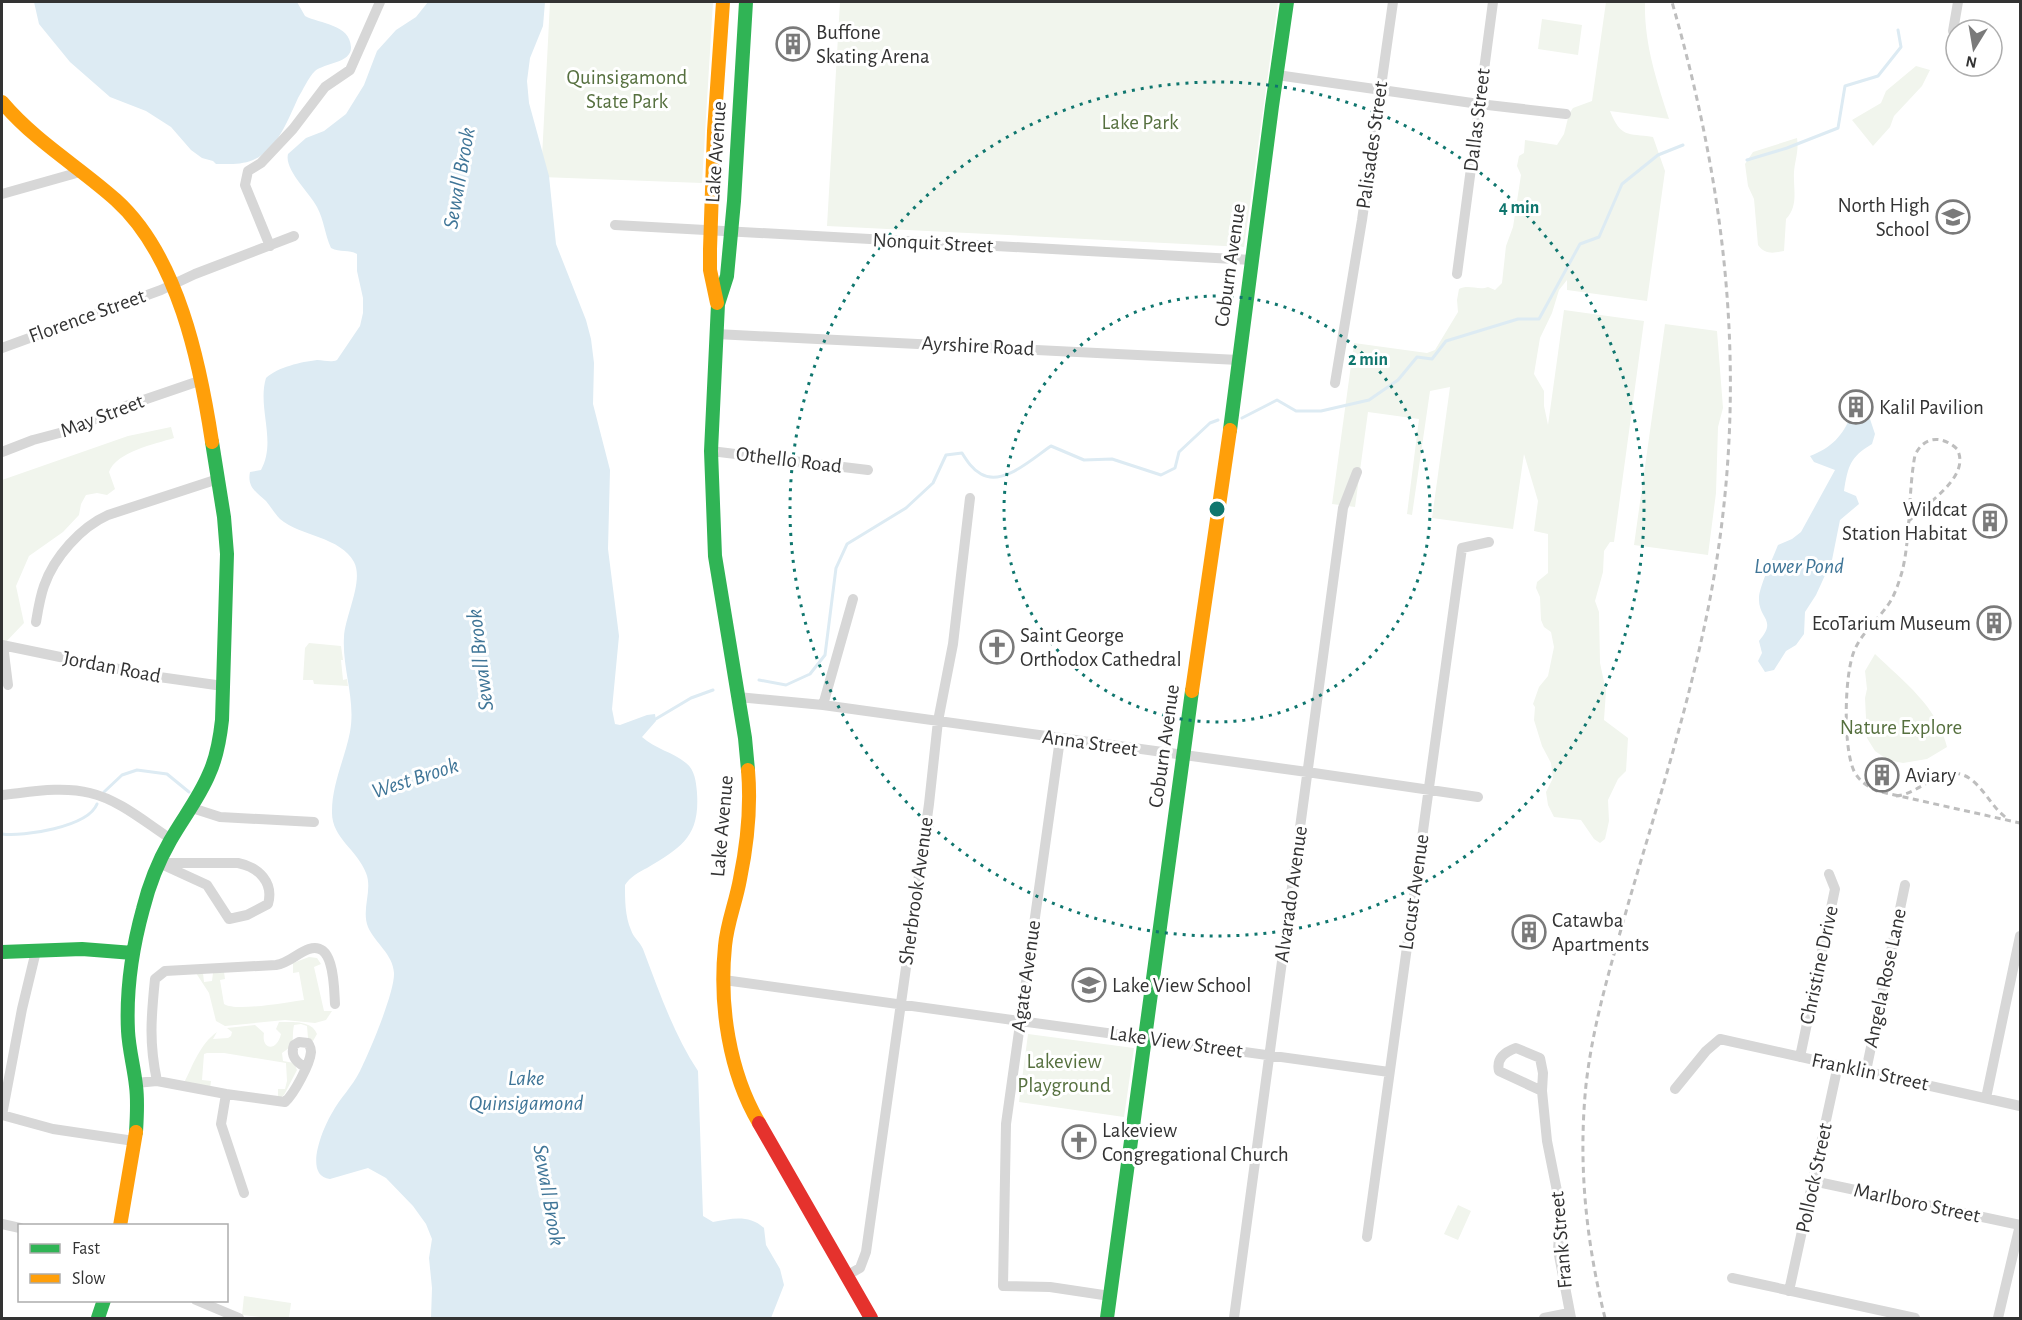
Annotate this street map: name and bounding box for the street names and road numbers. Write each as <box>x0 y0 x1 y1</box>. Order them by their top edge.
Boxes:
street label: Dallas Street <box>1460 67 1494 173</box>
street label: Palisades Street <box>1353 79 1391 210</box>
street label: Lake Avenue <box>702 100 730 204</box>
street label: Coburn Avenue <box>1211 202 1249 328</box>
street label: Nonquit Street <box>872 229 994 257</box>
street label: Florence Street <box>26 285 148 347</box>
street label: Ayrshire Road <box>921 333 1035 359</box>
street label: May Street <box>57 390 147 442</box>
street label: Othello Road <box>735 443 843 477</box>
street label: Jordan Road <box>61 647 163 687</box>
street label: Coburn Avenue <box>1145 683 1183 809</box>
street label: Anna Street <box>1041 726 1139 760</box>
street label: Lake Avenue <box>707 774 737 878</box>
street label: Sherbrook Avenue <box>895 816 937 966</box>
street label: Alvarado Avenue <box>1271 824 1311 964</box>
street label: Locust Avenue <box>1395 833 1433 951</box>
street label: Christine Drive <box>1796 904 1842 1026</box>
street label: Angela Rose Lane <box>1860 906 1910 1050</box>
street label: Agate Avenue <box>1008 919 1044 1033</box>
street label: Lake View Street <box>1108 1022 1244 1062</box>
street label: Franklin Street <box>1810 1049 1931 1095</box>
street label: Pollock Street <box>1792 1121 1836 1235</box>
street label: Marlboro Street <box>1852 1179 1982 1227</box>
street label: Frank Street <box>1546 1190 1576 1290</box>

